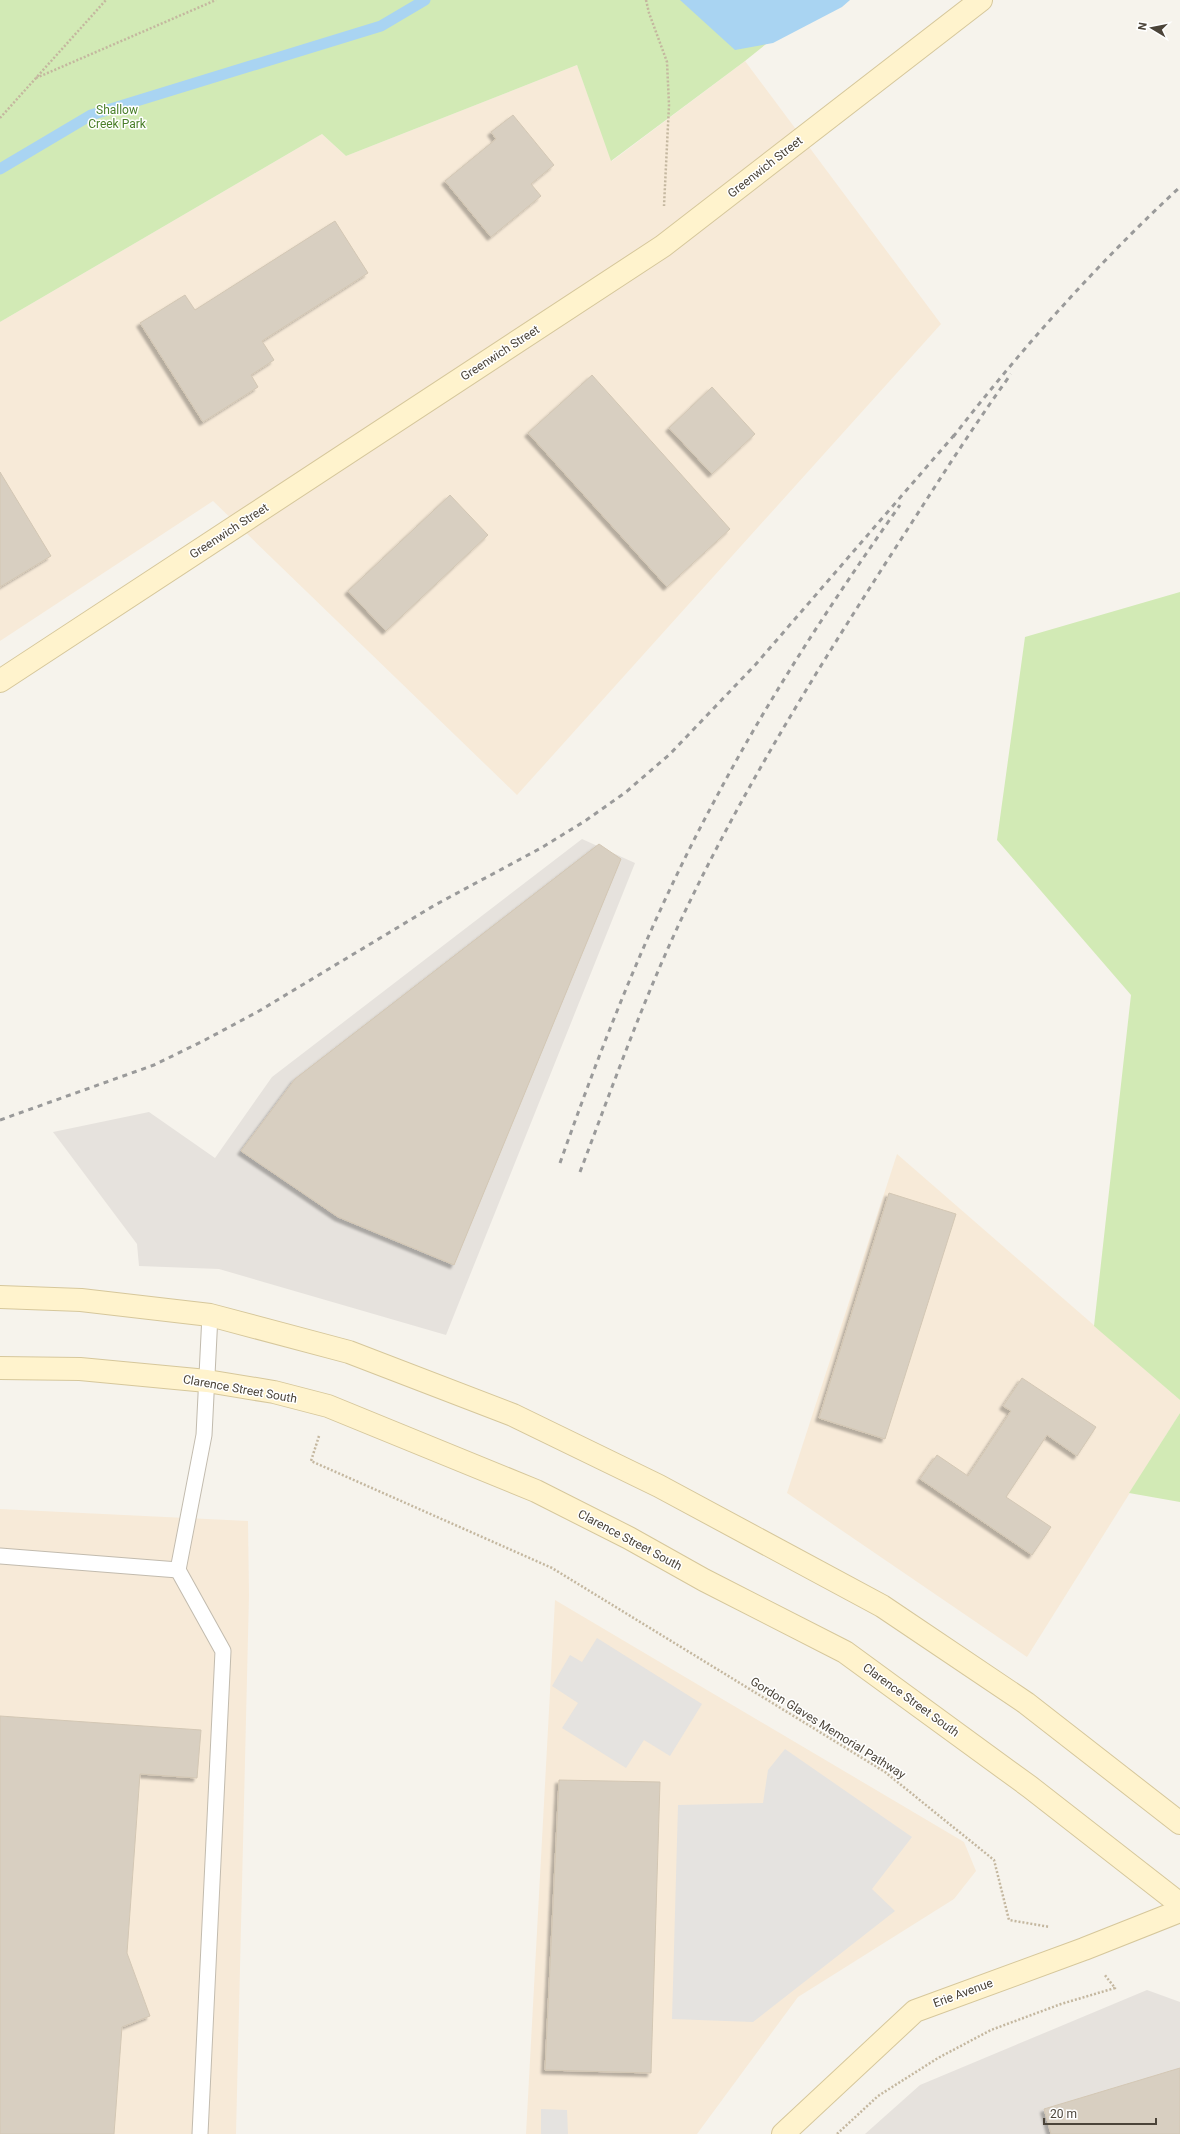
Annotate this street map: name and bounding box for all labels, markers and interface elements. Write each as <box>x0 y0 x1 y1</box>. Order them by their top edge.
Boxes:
north arrow <box>1132 8 1172 48</box>
text: N <box>1136 21 1150 31</box>
park label: Shallow Creek Park <box>88 103 147 131</box>
street label: Greenwich Street <box>725 133 805 201</box>
street label: Greenwich Street <box>458 322 542 384</box>
street label: Greenwich Street <box>187 500 271 562</box>
street label: Clarence Street South <box>182 1372 298 1406</box>
street label: Clarence Street South <box>576 1507 684 1573</box>
street label: Clarence Street South <box>860 1660 962 1740</box>
street label: Gordon Glaves Memorial Pathway <box>748 1674 908 1782</box>
street label: Erie Avenue <box>931 1976 995 2010</box>
scale bar <box>1044 2100 1156 2126</box>
text: 20 m <box>1050 2107 1077 2121</box>

